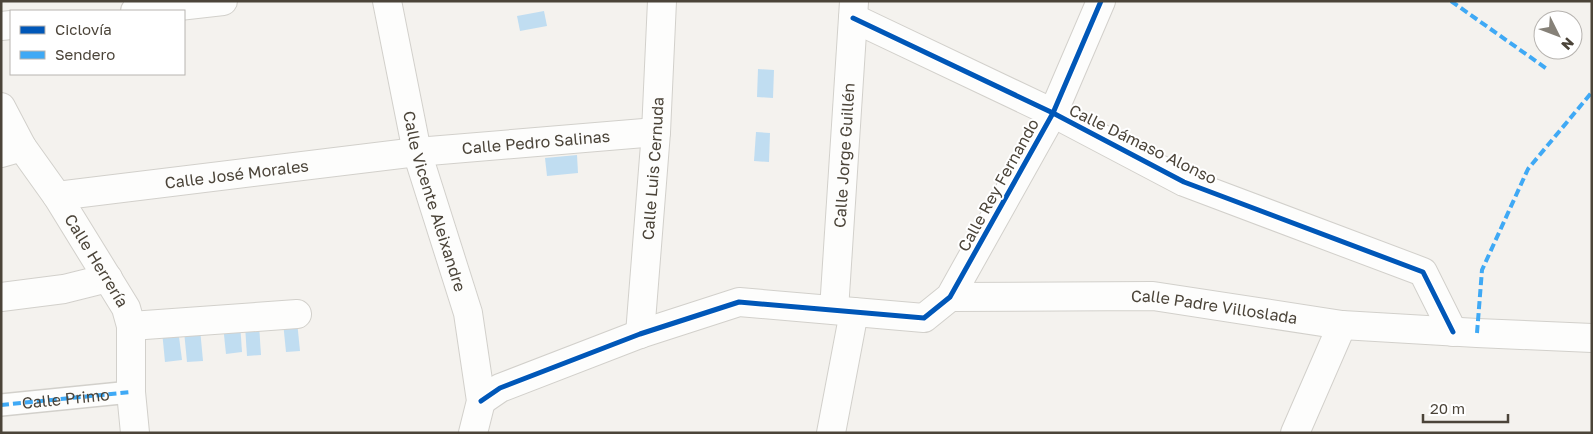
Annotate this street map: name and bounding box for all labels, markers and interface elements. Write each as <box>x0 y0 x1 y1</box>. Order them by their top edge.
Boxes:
legend <box>10 10 185 75</box>
north arrow <box>1533 10 1583 60</box>
text: Ciclovía <box>55 20 112 38</box>
text: N <box>1558 34 1578 54</box>
text: Sendero <box>55 45 115 63</box>
street label: Calle Jorge Guillén <box>829 82 859 229</box>
street label: Calle Luis Cernuda <box>637 96 668 241</box>
street label: Calle Dámaso Alonso <box>1066 100 1220 188</box>
street label: Calle Vicente Aleixandre <box>399 109 471 294</box>
street label: Calle Rey Fernando <box>953 115 1043 255</box>
street label: Calle Pedro Salinas <box>461 126 611 158</box>
street label: Calle José Morales <box>164 155 310 193</box>
street label: Calle Herrería <box>60 210 133 311</box>
street label: Calle Padre Villoslada <box>1131 286 1299 328</box>
street label: Calle Primo <box>21 384 111 413</box>
scale bar <box>1423 392 1508 424</box>
text: 20 m <box>1430 399 1465 417</box>

